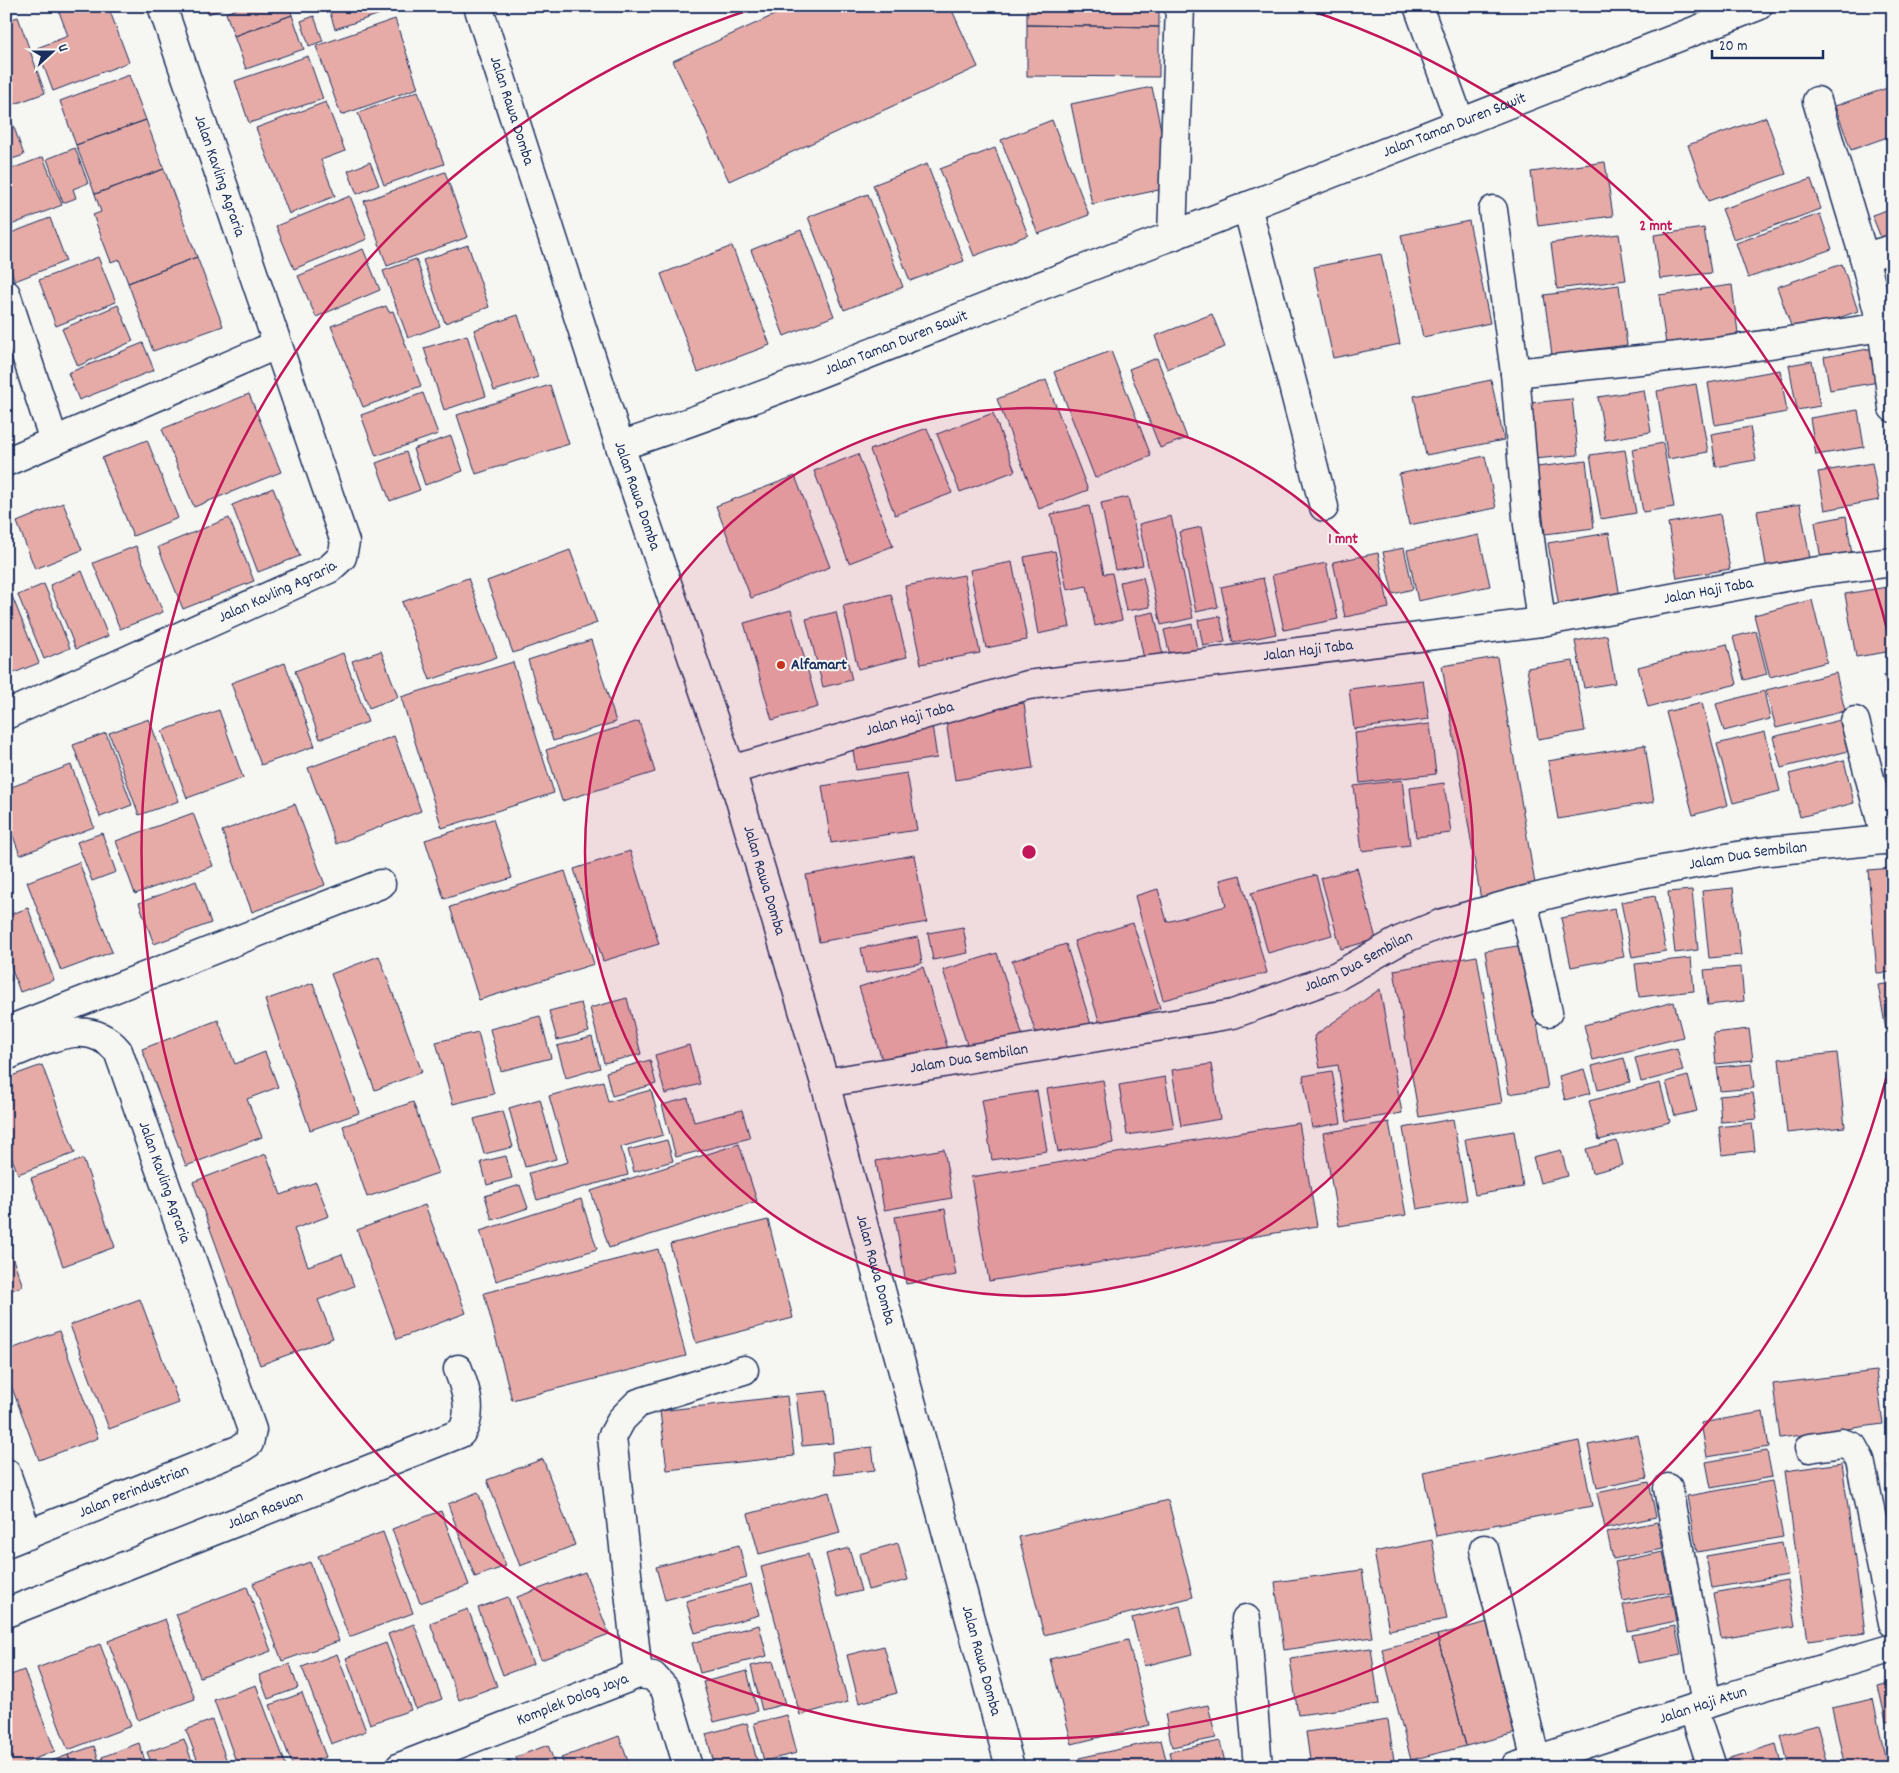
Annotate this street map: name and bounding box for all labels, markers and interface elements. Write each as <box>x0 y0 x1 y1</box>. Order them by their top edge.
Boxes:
north arrow <box>28 28 78 78</box>
scale bar <box>1712 28 1823 60</box>
text: 20 m <box>1719 36 1747 58</box>
text: U <box>52 41 73 55</box>
street label: Jalan Rawa Domba <box>483 53 540 169</box>
street label: Jalan Taman Duren Sawit <box>1379 87 1530 164</box>
street label: Jalan Kavling Agraria <box>187 112 251 241</box>
text: 2 mnt <box>1640 216 1673 238</box>
street label: Jalan Taman Duren Sawit <box>821 304 971 382</box>
street label: Jalan Rawa Domba <box>608 439 666 554</box>
text: 1 mnt <box>1328 529 1358 551</box>
street label: Jalan Kavling Agraria <box>215 555 343 629</box>
street label: Jalan Haji Taba <box>1662 571 1756 611</box>
street label: Jalan Haji Taba <box>1262 634 1355 668</box>
place label: Alfamart <box>791 654 847 677</box>
marker: Alfamart <box>775 659 787 671</box>
street label: Jalan Haji Taba <box>863 695 957 742</box>
street label: Jalan Rawa Domba <box>737 823 792 938</box>
street label: Jalam Dua Sembilan <box>1687 836 1808 876</box>
centre of rings <box>1020 843 1038 861</box>
street label: Jalam Dua Sembilan <box>1301 925 1416 999</box>
street label: Jalam Dua Sembilan <box>908 1037 1030 1080</box>
street label: Jalan Kavling Agraria <box>132 1118 197 1247</box>
street label: Jalan Rawa Domba <box>850 1212 902 1328</box>
street label: Jalan Perindustrian <box>75 1459 193 1525</box>
street label: Jalan Rasuan <box>224 1485 307 1536</box>
street label: Jalan Rawa Domba <box>955 1603 1007 1719</box>
street label: Komplek Dolog Jaya <box>513 1667 632 1732</box>
street label: Jalan Haji Atun <box>1656 1680 1750 1730</box>

